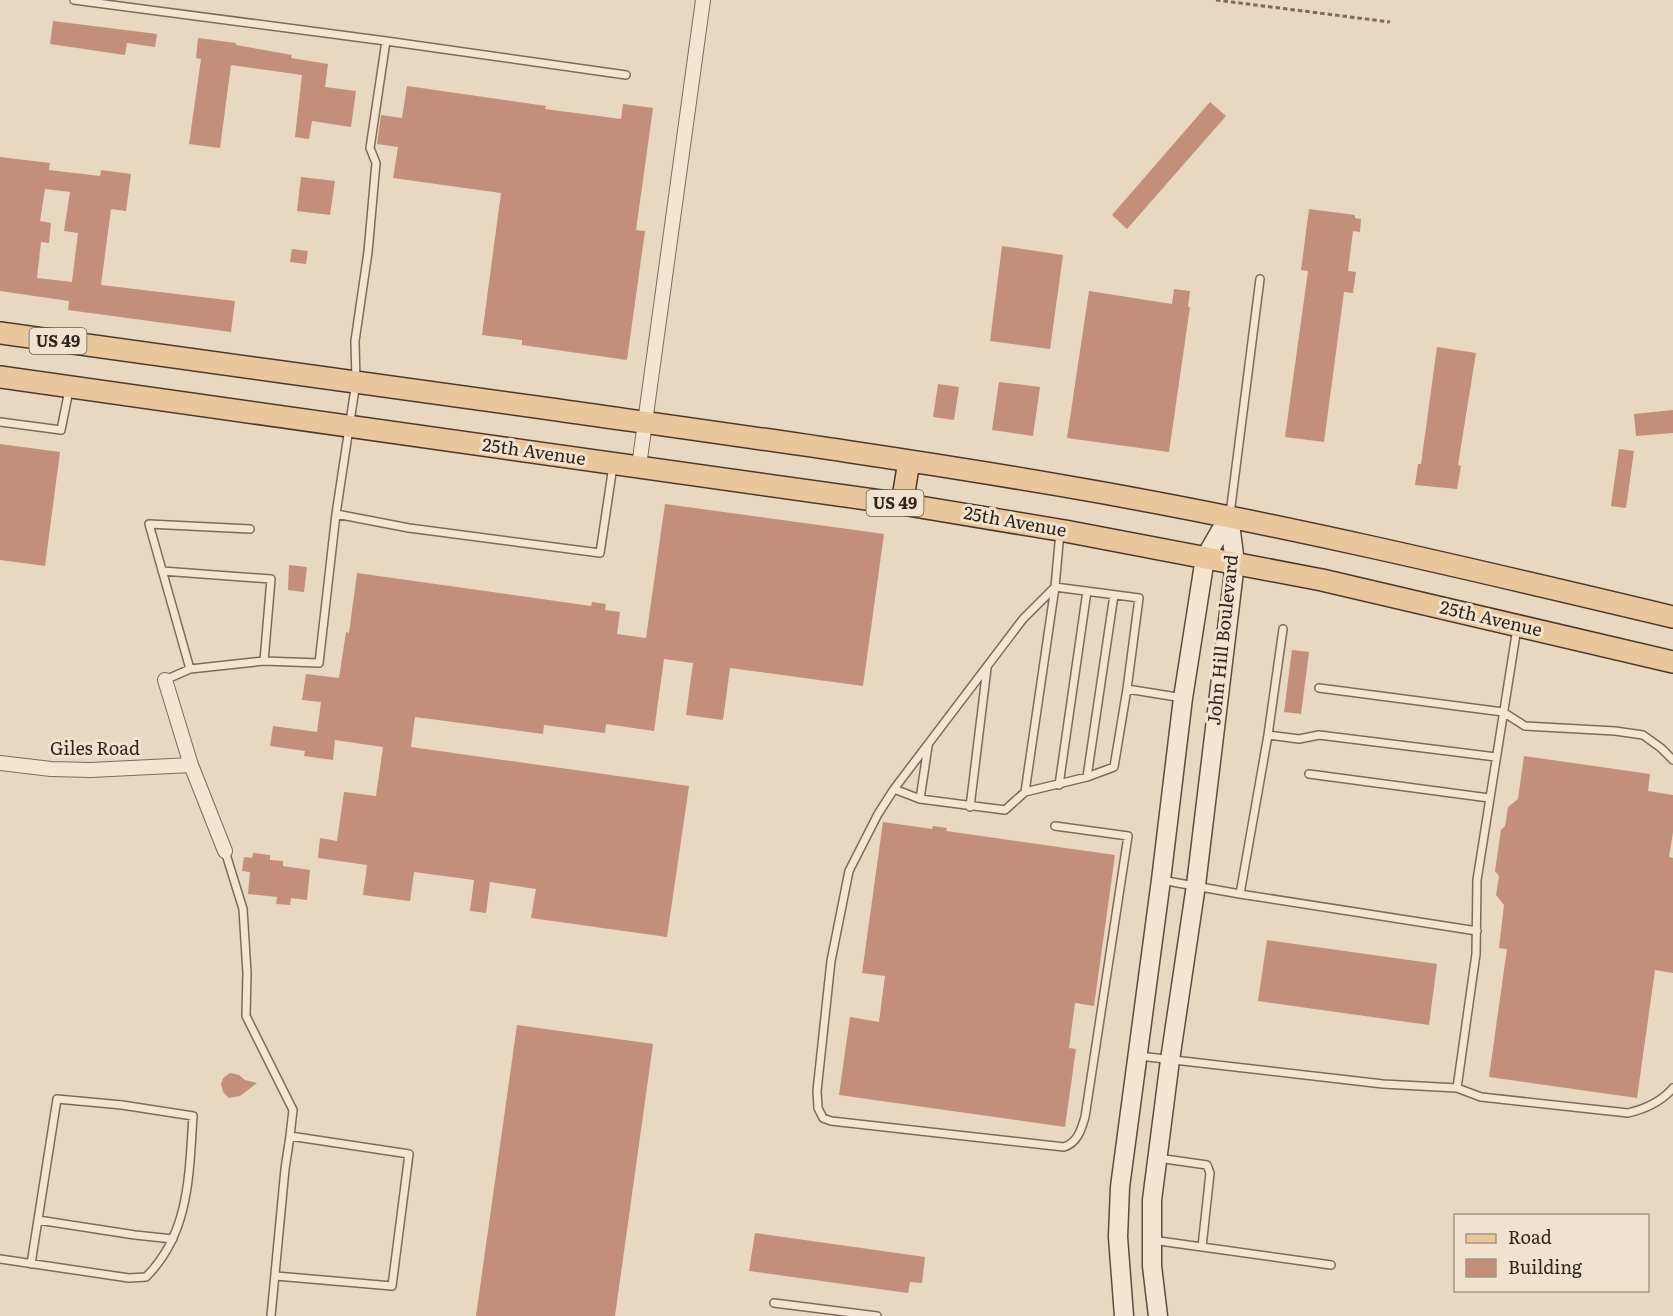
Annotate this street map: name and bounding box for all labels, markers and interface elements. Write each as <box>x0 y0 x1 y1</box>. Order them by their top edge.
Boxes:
road number: US 49 <box>29 328 86 354</box>
street label: 25th Avenue <box>481 430 588 471</box>
road number: US 49 <box>866 490 924 516</box>
street label: 25th Avenue <box>962 498 1069 543</box>
street label: John Hill Boulevard <box>1199 553 1244 727</box>
street label: 25th Avenue <box>1438 593 1545 642</box>
street label: Giles Road <box>50 734 140 761</box>
legend <box>1454 1214 1649 1292</box>
text: Road <box>1508 1223 1552 1250</box>
text: Building <box>1508 1253 1583 1280</box>

